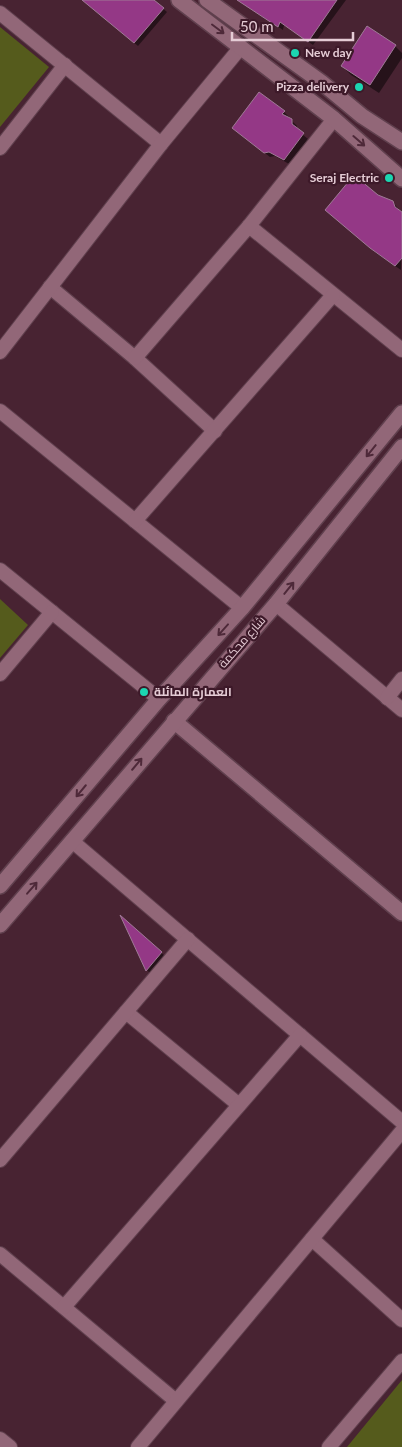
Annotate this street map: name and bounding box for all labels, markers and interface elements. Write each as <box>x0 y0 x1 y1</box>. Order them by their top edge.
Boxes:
scale bar <box>232 10 353 42</box>
text: 50 m <box>240 17 274 35</box>
one-way arrow <box>211 24 224 35</box>
place label: New day <box>305 45 352 60</box>
marker: New day <box>289 47 301 59</box>
place label: Pizza delivery <box>276 79 350 94</box>
marker: Pizza delivery <box>353 81 365 93</box>
one-way arrow <box>352 135 365 147</box>
place label: Seraj Electric <box>310 170 379 185</box>
marker: Seraj Electric <box>383 172 395 184</box>
one-way arrow <box>366 444 377 457</box>
one-way arrow <box>283 582 294 595</box>
street label: شارع محكمة <box>215 612 269 671</box>
one-way arrow <box>217 623 228 636</box>
place label: العمارة المائلة <box>154 684 232 700</box>
marker: العمارة المائلة <box>138 686 150 698</box>
one-way arrow <box>132 758 143 771</box>
one-way arrow <box>75 785 87 798</box>
one-way arrow <box>26 881 38 894</box>

